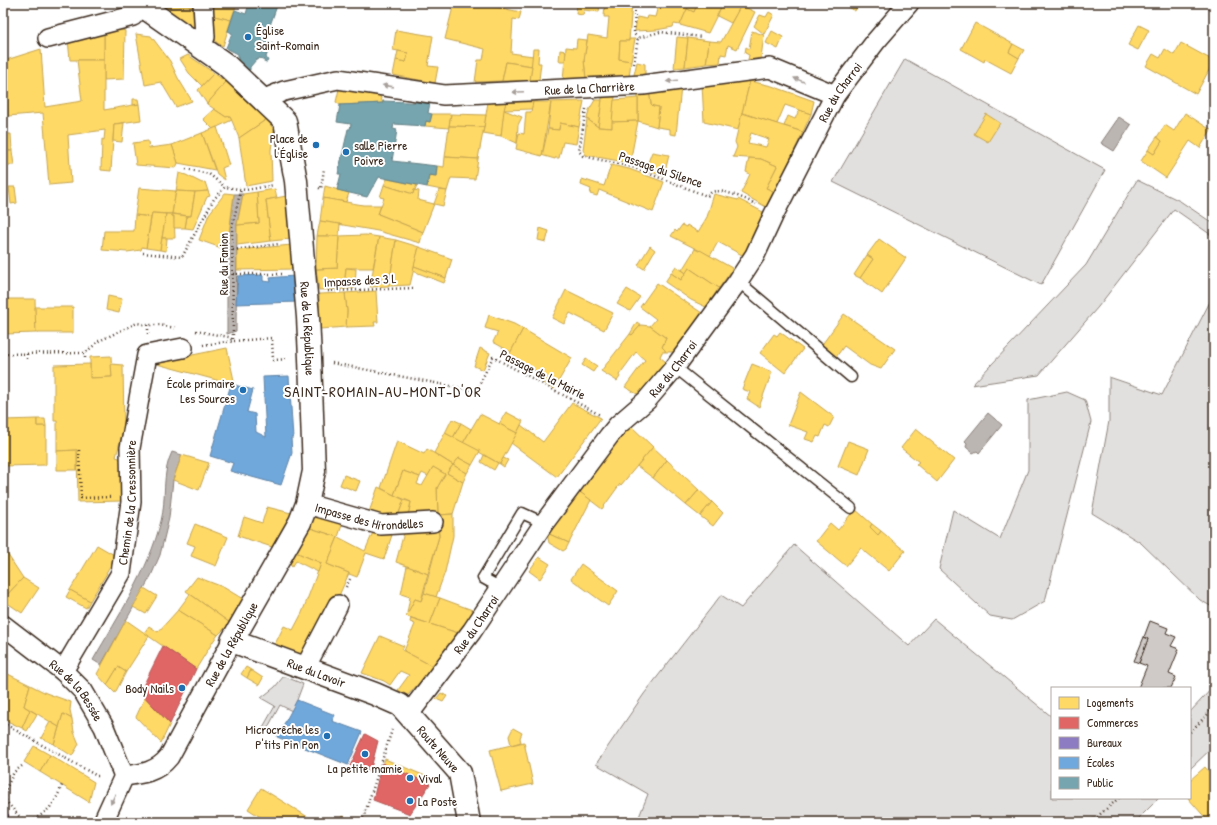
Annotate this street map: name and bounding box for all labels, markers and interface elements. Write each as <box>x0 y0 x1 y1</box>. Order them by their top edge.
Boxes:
place label: Église Saint-Romain <box>256 21 320 54</box>
marker: Église Saint-Romain <box>243 32 253 42</box>
street label: Rue du Charroi <box>814 58 866 125</box>
street label: Rue de la Charrière <box>544 76 635 99</box>
one-way arrow <box>793 77 805 83</box>
one-way arrow <box>666 78 678 84</box>
one-way arrow <box>382 83 394 89</box>
one-way arrow <box>511 89 524 95</box>
place label: Place de l'Église <box>270 129 308 162</box>
place label: salle Pierre Poivre <box>354 136 407 169</box>
marker: Place de l'Église <box>311 140 321 150</box>
street label: Passage du Silence <box>617 146 705 192</box>
marker: salle Pierre Poivre <box>341 147 351 157</box>
street label: Rue du Fanion <box>214 233 232 295</box>
street label: Impasse des 3 L <box>323 269 397 291</box>
street label: Rue de la République <box>296 281 320 376</box>
street label: Rue du Charroi <box>644 336 701 401</box>
street label: Passage de la Mairie <box>497 345 589 403</box>
place label: École primaire Les Sources <box>167 374 235 407</box>
district label: SAINT-ROMAIN-AU-MONT-D'OR <box>284 381 482 402</box>
marker: École primaire Les Sources <box>238 385 248 395</box>
street label: Chemin de la Cressonnière <box>113 438 140 566</box>
street label: Impasse des Hirondelles <box>313 498 424 534</box>
street label: Rue du Charroi <box>449 591 503 658</box>
street label: Rue de la République <box>200 599 262 689</box>
street label: Rue du Lavoir <box>285 653 348 691</box>
street label: Rue de la Bessée <box>46 655 108 724</box>
place label: Body Nails <box>125 679 174 697</box>
marker: Body Nails <box>177 683 187 693</box>
legend <box>1051 687 1191 799</box>
text: Logements <box>1087 694 1134 711</box>
text: Commerces <box>1087 714 1139 731</box>
place label: Microcrêche les P'tits Pin Pon <box>246 720 319 753</box>
street label: Route Neuve <box>413 722 464 776</box>
marker: Microcrêche les P'tits Pin Pon <box>322 731 332 741</box>
text: Bureaux <box>1087 734 1122 751</box>
marker: La petite mamie <box>360 749 370 759</box>
text: Écoles <box>1087 754 1115 771</box>
place label: La petite mamie <box>328 759 402 777</box>
place label: Vival <box>418 769 443 787</box>
marker: Vival <box>405 773 415 783</box>
text: Public <box>1087 774 1113 791</box>
place label: La Poste <box>418 792 457 810</box>
one-way arrow <box>110 793 116 805</box>
marker: La Poste <box>405 796 415 806</box>

